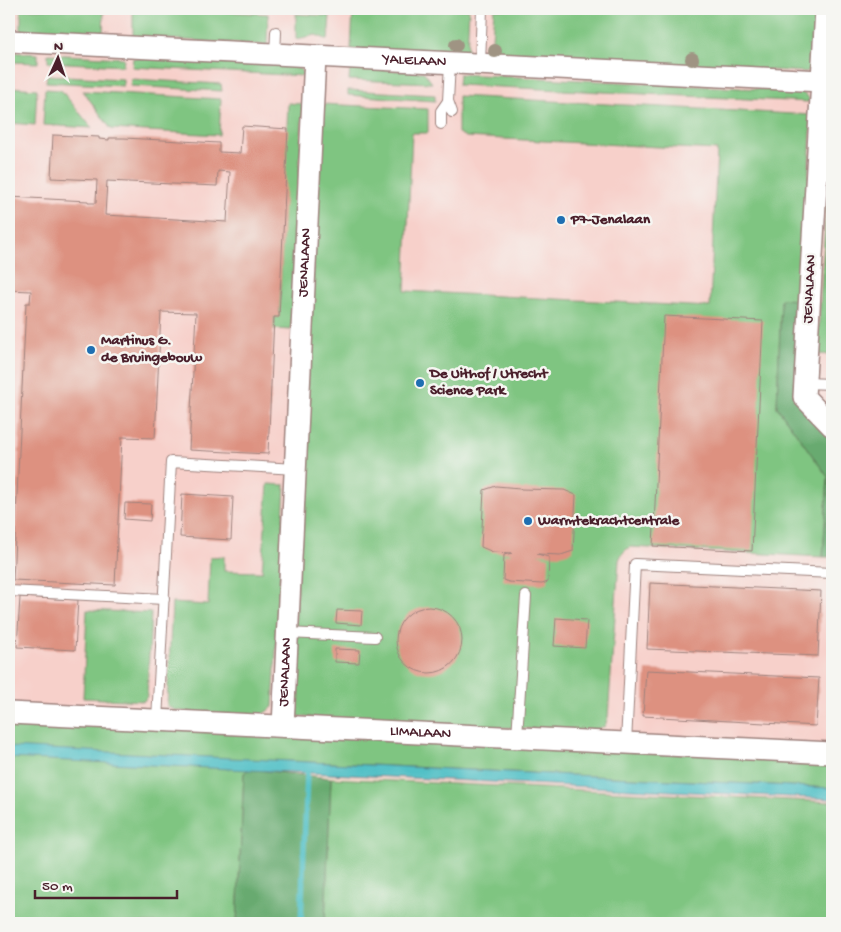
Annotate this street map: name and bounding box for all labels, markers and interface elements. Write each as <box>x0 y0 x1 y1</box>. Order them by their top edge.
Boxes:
north arrow <box>32 32 82 82</box>
text: N <box>54 39 64 56</box>
street label: YALELAAN <box>380 50 447 72</box>
place label: P7-Jenalaan <box>570 211 651 229</box>
marker: P7-Jenalaan <box>555 214 567 226</box>
street label: JENALAAN <box>295 227 316 297</box>
street label: JENALAAN <box>799 254 821 324</box>
place label: Martinus G. de Bruingebouw <box>101 332 202 367</box>
marker: Martinus G. de Bruingebouw <box>85 344 97 356</box>
place label: De Uithof / Utrecht Science Park <box>428 365 549 400</box>
marker: De Uithof / Utrecht Science Park <box>414 377 426 389</box>
place label: Warmtekrachtcentrale <box>537 512 681 530</box>
marker: Warmtekrachtcentrale <box>522 515 534 527</box>
street label: JENALAAN <box>275 637 296 707</box>
street label: LIMALAAN <box>389 723 452 743</box>
scale bar <box>35 867 178 899</box>
text: 50 m <box>42 878 73 896</box>

